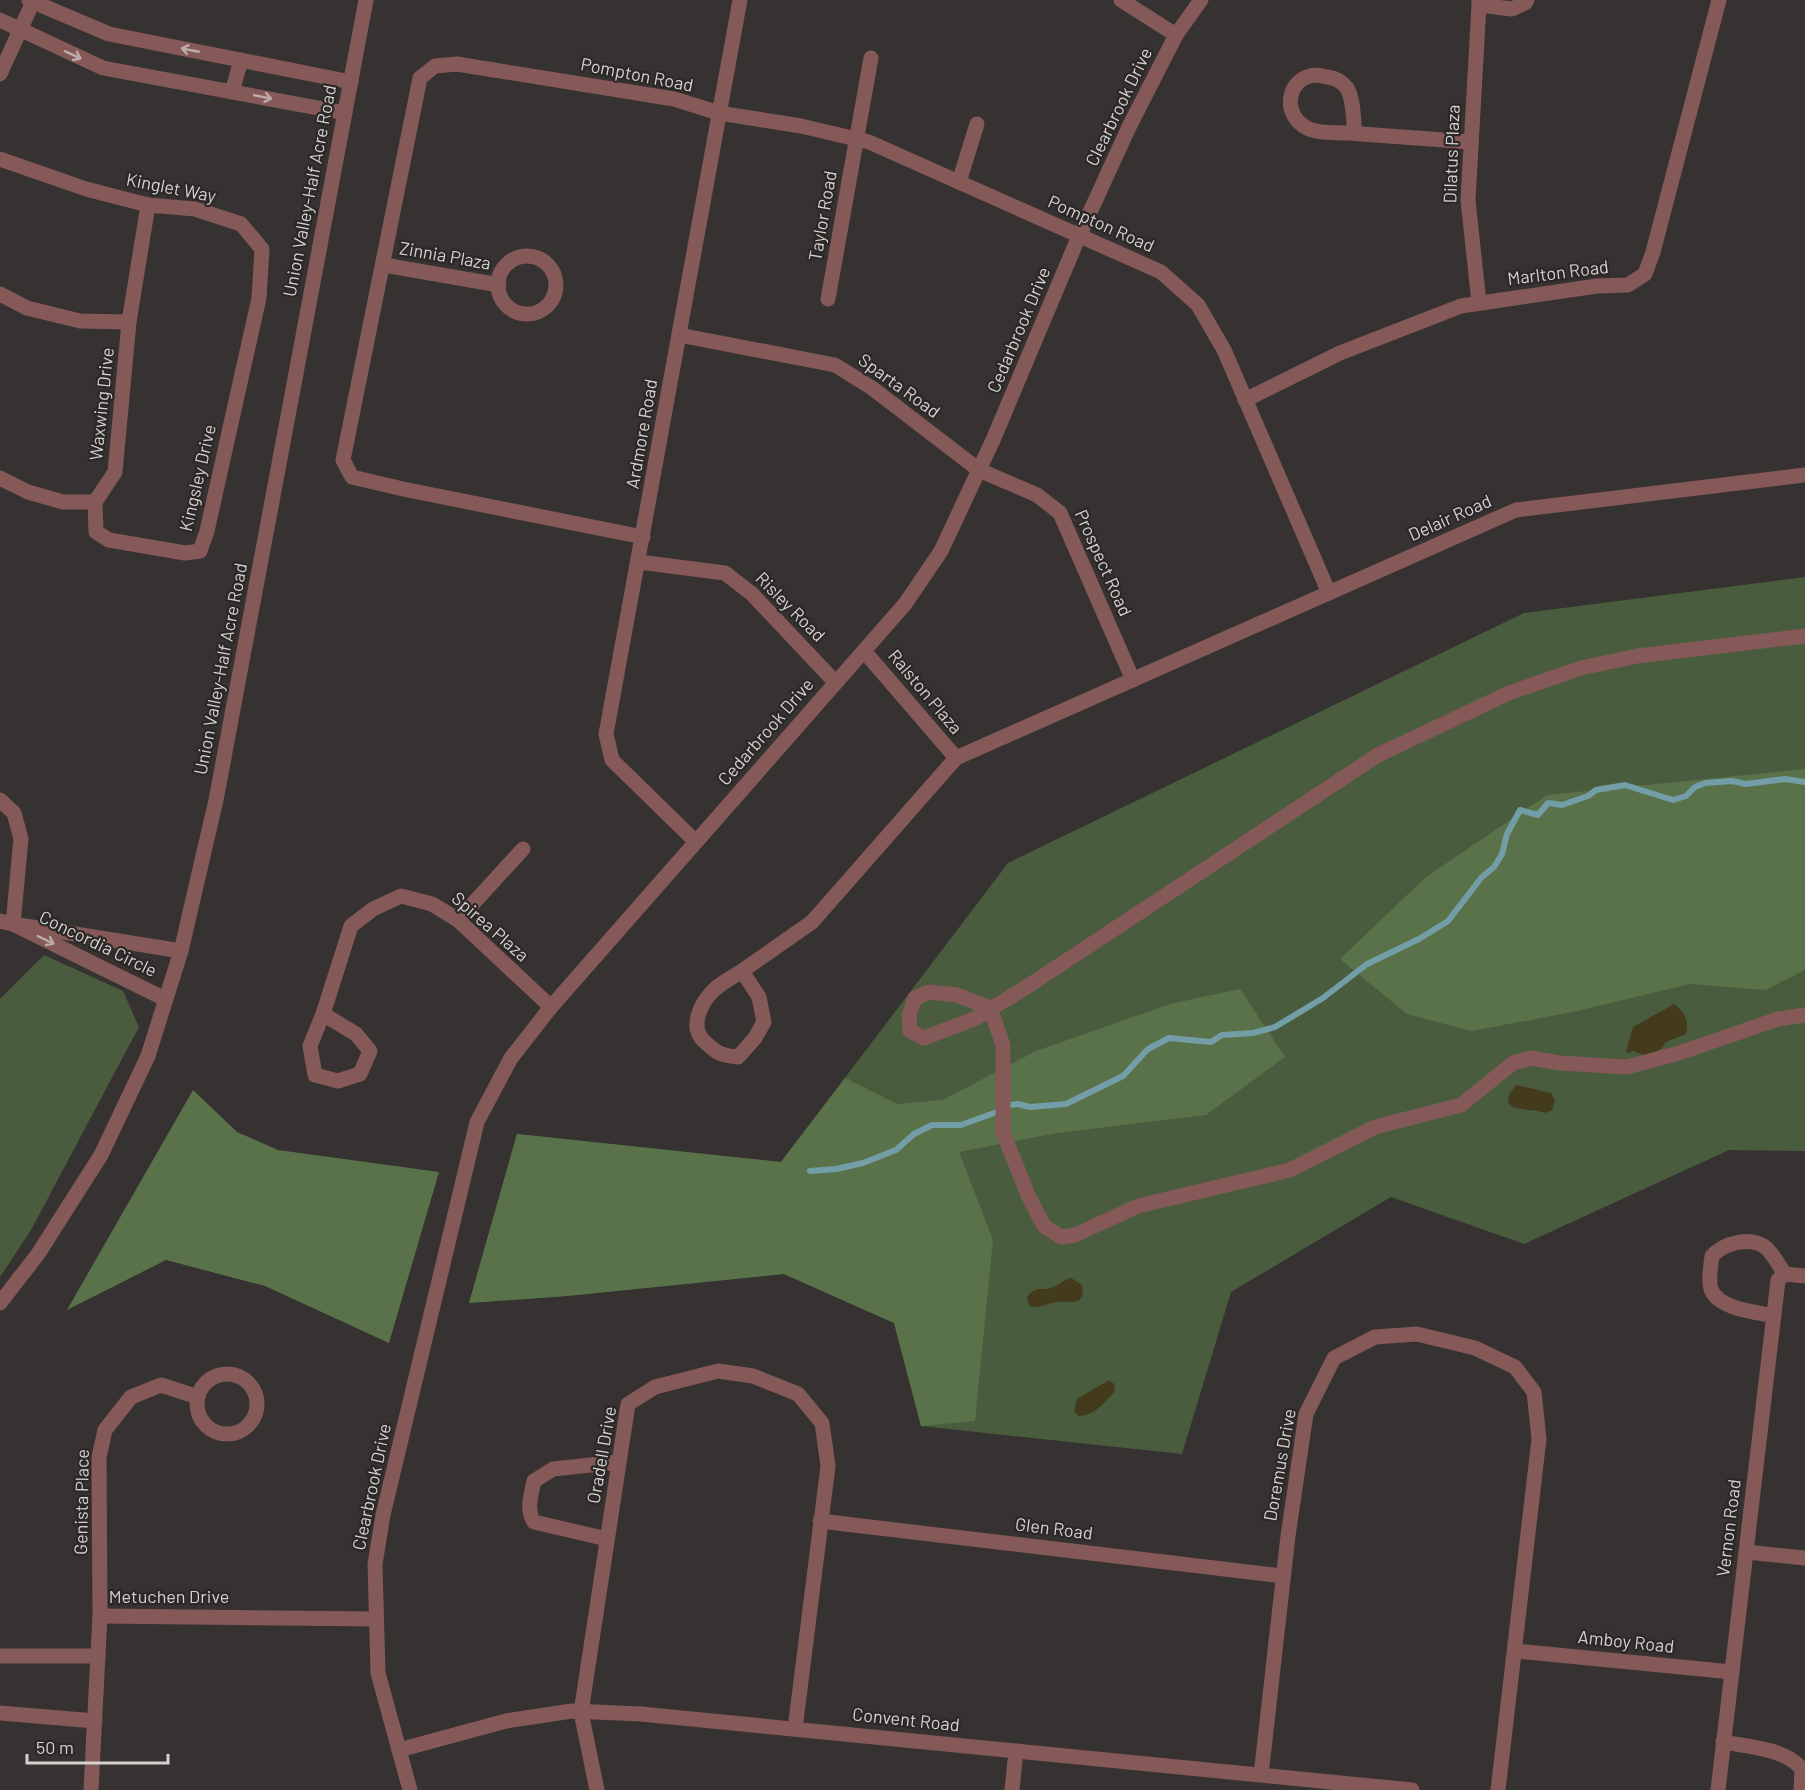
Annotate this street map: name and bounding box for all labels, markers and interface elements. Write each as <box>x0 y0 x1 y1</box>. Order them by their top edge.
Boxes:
one-way arrow <box>181 44 201 55</box>
street label: Clearbrook Drive <box>1080 44 1156 169</box>
one-way arrow <box>64 49 82 61</box>
street label: Pompton Road <box>579 52 695 96</box>
street label: Union Valley-Half Acre Road <box>278 83 340 299</box>
one-way arrow <box>252 92 272 103</box>
street label: Dilatus Plaza <box>1438 104 1464 204</box>
street label: Kinglet Way <box>124 168 218 206</box>
street label: Taylor Road <box>803 169 841 263</box>
street label: Pompton Road <box>1045 190 1158 256</box>
street label: Zinnia Plaza <box>398 236 493 274</box>
street label: Marlton Road <box>1506 255 1610 289</box>
street label: Cedarbrook Drive <box>982 263 1055 396</box>
street label: Waxwing Drive <box>84 346 118 461</box>
street label: Sparta Road <box>854 348 945 422</box>
street label: Ardmore Road <box>621 377 662 491</box>
street label: Kingsley Drive <box>174 422 220 533</box>
street label: Delair Road <box>1405 489 1495 545</box>
street label: Prospect Road <box>1071 506 1137 619</box>
street label: Union Valley-Half Acre Road <box>189 561 251 777</box>
street label: Risley Road <box>751 567 830 646</box>
street label: Ralston Plaza <box>884 645 967 738</box>
street label: Cedarbrook Drive <box>713 673 818 789</box>
street label: Spirea Plaza <box>448 887 534 966</box>
street label: Concordia Circle <box>36 905 161 981</box>
one-way arrow <box>37 935 55 947</box>
street label: Oradell Drive <box>582 1404 620 1505</box>
street label: Doremus Drive <box>1258 1407 1300 1523</box>
street label: Clearbrook Drive <box>347 1421 395 1552</box>
street label: Genista Place <box>69 1449 93 1555</box>
street label: Vernon Road <box>1711 1478 1745 1578</box>
street label: Glen Road <box>1014 1512 1094 1544</box>
street label: Metuchen Drive <box>109 1585 229 1607</box>
street label: Amboy Road <box>1577 1625 1675 1657</box>
street label: Convent Road <box>851 1702 961 1736</box>
scale bar <box>27 1727 168 1765</box>
text: 50 m <box>36 1736 74 1758</box>

